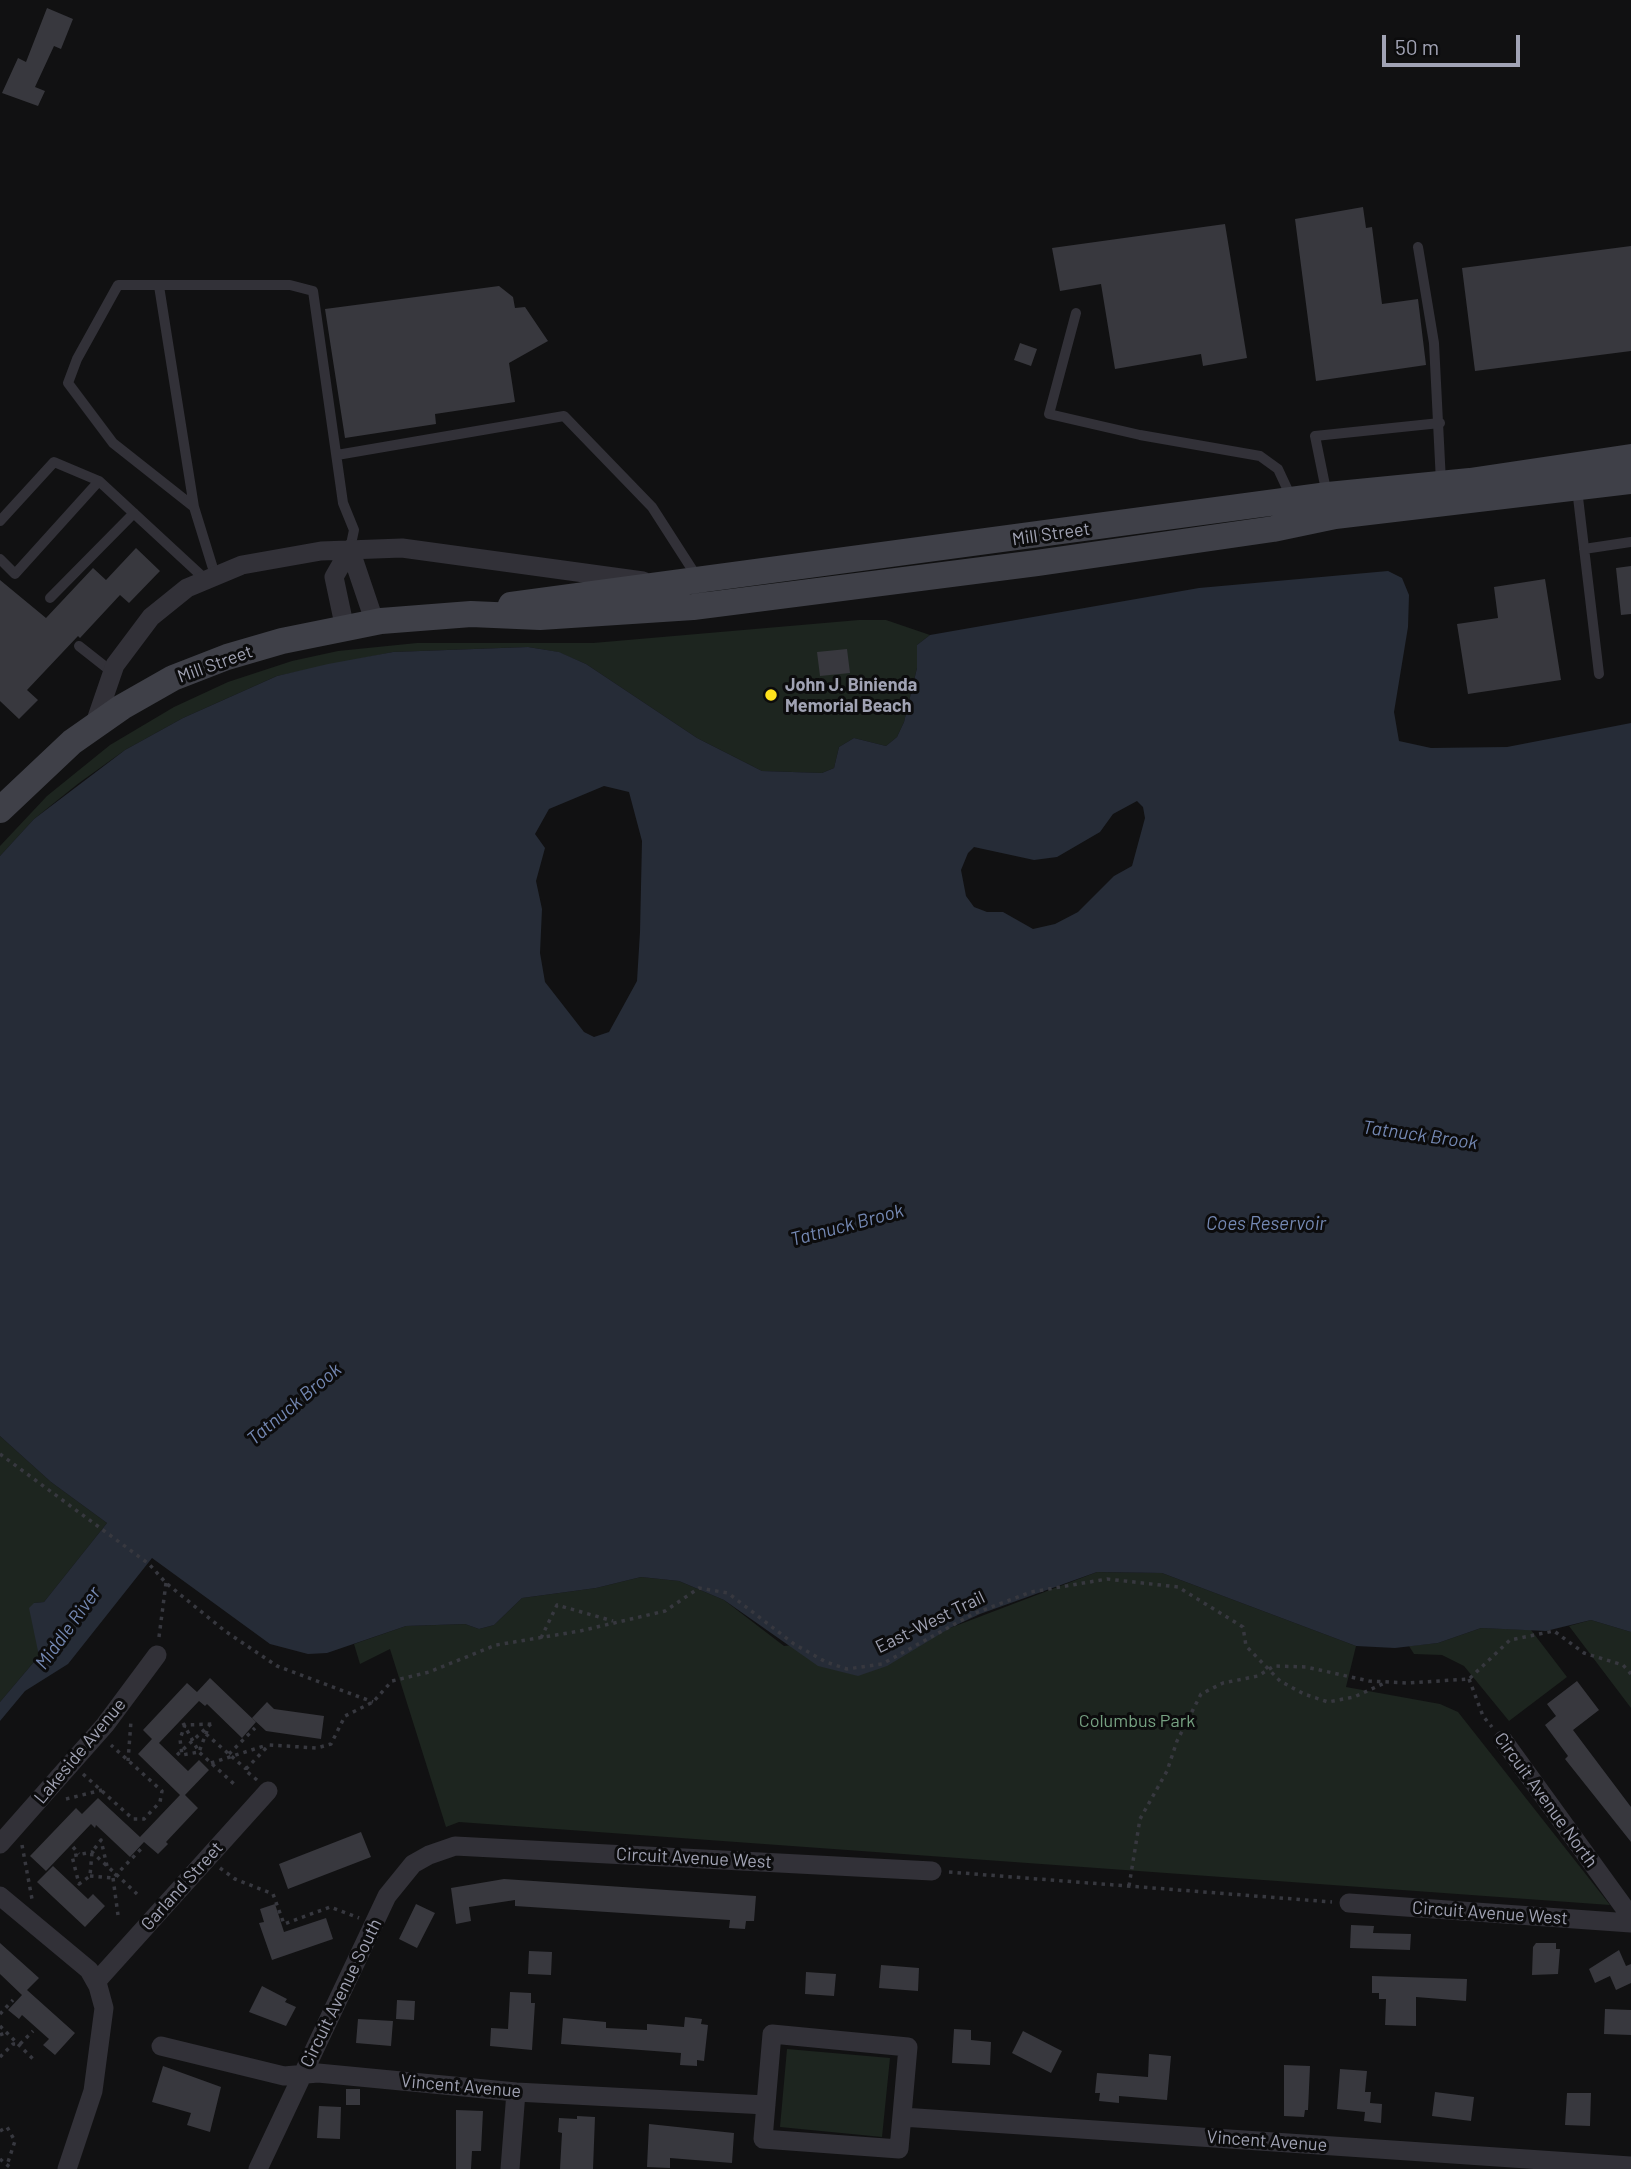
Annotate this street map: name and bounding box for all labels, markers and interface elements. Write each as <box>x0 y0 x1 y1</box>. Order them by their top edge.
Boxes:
scale bar <box>1386 21 1524 65</box>
text: 50 m <box>1395 34 1439 59</box>
street label: Mill Street <box>1011 518 1091 550</box>
street label: Mill Street <box>174 640 256 688</box>
place label: John J. Binienda Memorial Beach <box>785 674 917 716</box>
marker: John J. Binienda Memorial Beach <box>763 687 779 703</box>
water label: Tatnuck Brook <box>1361 1116 1479 1154</box>
water label: Tatnuck Brook <box>788 1199 906 1251</box>
water label: Coes Reservoir <box>1206 1213 1326 1235</box>
water label: Tatnuck Brook <box>242 1358 346 1450</box>
water label: Middle River <box>30 1582 106 1674</box>
street label: East-West Trail <box>872 1586 988 1658</box>
street label: Lakeside Avenue <box>30 1694 130 1808</box>
park label: Columbus Park <box>1079 1710 1195 1732</box>
street label: Circuit Avenue North <box>1490 1728 1602 1872</box>
street label: Garland Street <box>136 1837 228 1935</box>
street label: Circuit Avenue West <box>616 1843 772 1873</box>
street label: Circuit Avenue West <box>1411 1897 1569 1929</box>
street label: Circuit Avenue South <box>296 1915 386 2071</box>
street label: Vincent Avenue <box>400 2070 522 2102</box>
street label: Vincent Avenue <box>1206 2126 1328 2156</box>

